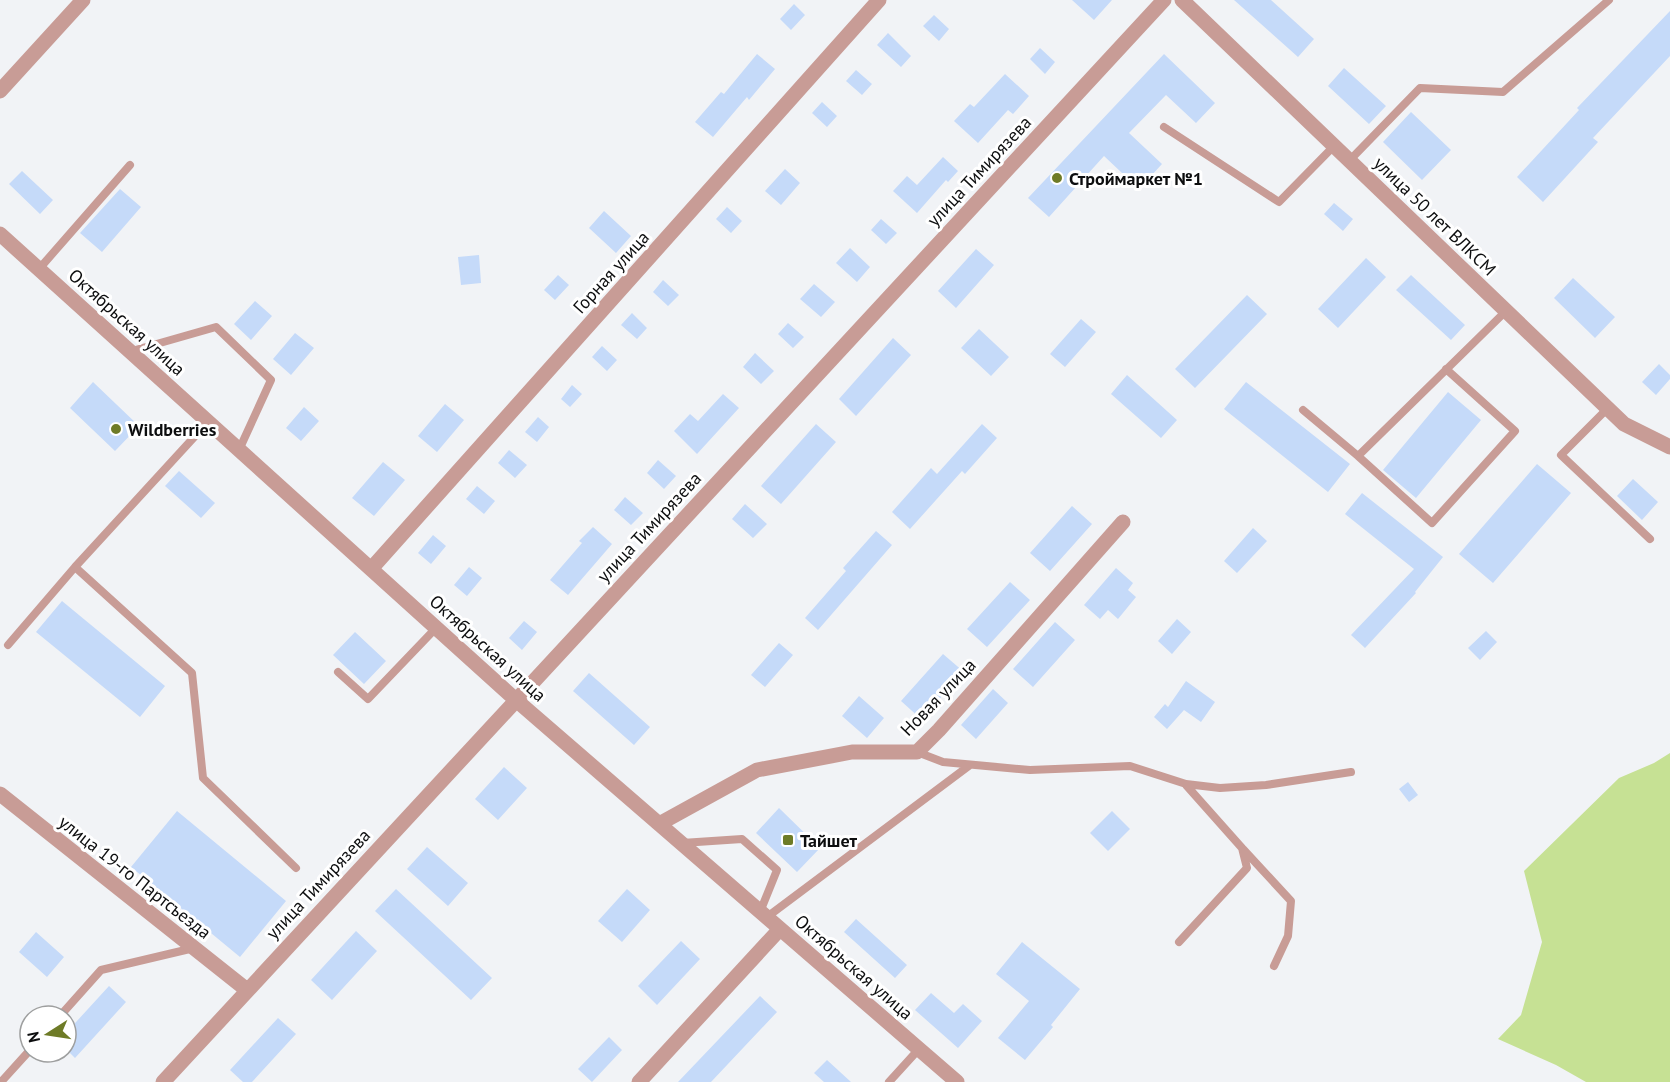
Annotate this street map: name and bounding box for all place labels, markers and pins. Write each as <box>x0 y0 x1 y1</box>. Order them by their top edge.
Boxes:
place label: Строймаркет №1 <box>1069 167 1203 190</box>
marker: Строймаркет №1 <box>1050 171 1064 185</box>
place label: Wildberries <box>128 418 217 441</box>
marker: Wildberries <box>109 422 123 436</box>
place label: Тайшет <box>800 829 858 852</box>
marker: Тайшет <box>781 833 795 847</box>

